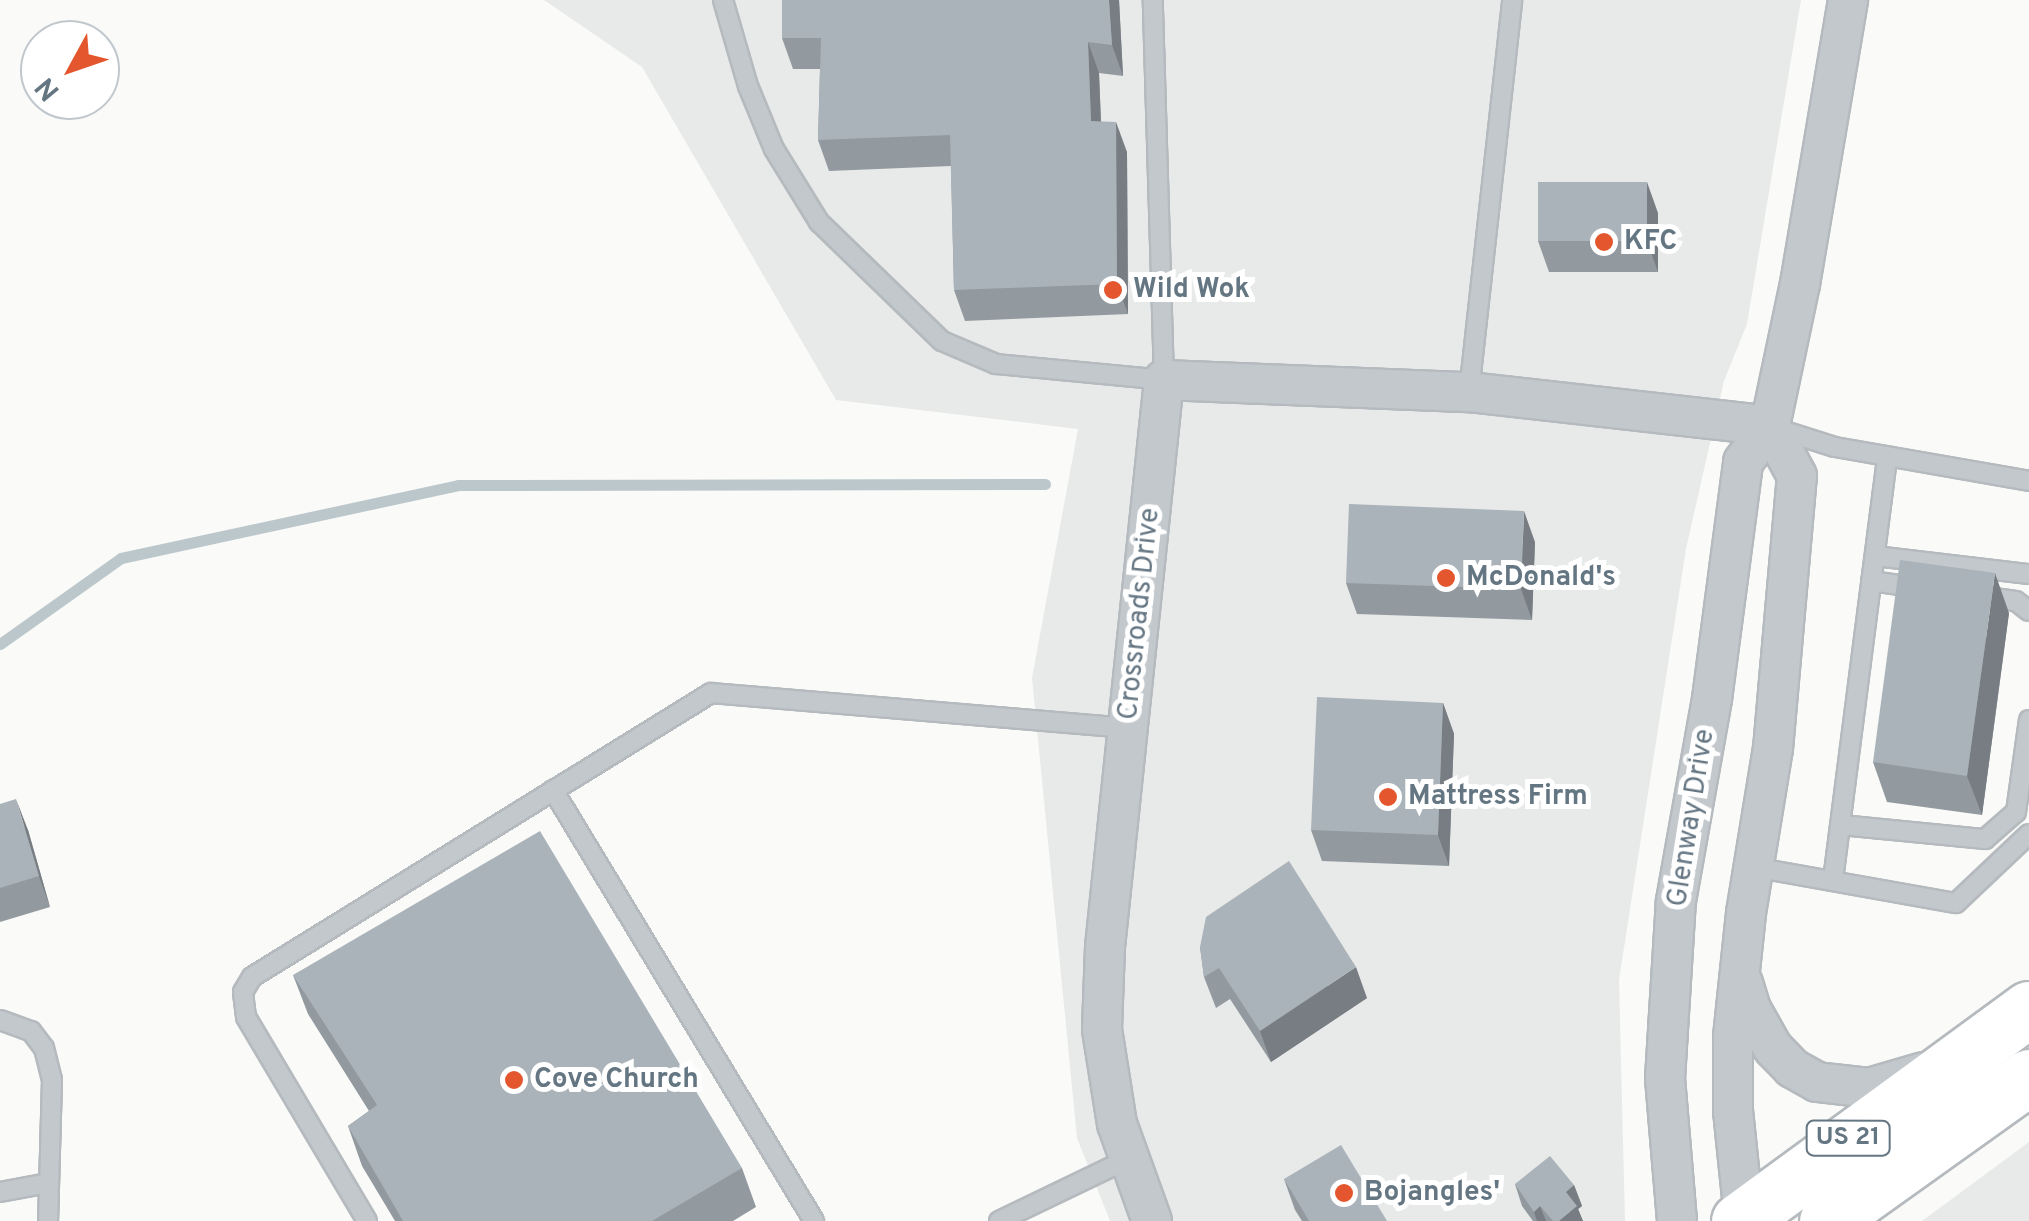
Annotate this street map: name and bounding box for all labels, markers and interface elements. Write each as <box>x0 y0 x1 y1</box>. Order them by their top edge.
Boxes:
north arrow <box>20 20 120 120</box>
text: N <box>28 69 69 107</box>
place label: KFC <box>1624 225 1677 259</box>
marker: KFC <box>1593 231 1615 253</box>
place label: Wild Wok <box>1133 273 1250 307</box>
marker: Wild Wok <box>1102 279 1124 301</box>
street label: Crossroads Drive <box>1112 506 1168 722</box>
place label: McDonald's <box>1466 561 1616 595</box>
marker: McDonald's <box>1435 567 1457 589</box>
street label: Glenway Drive <box>1661 727 1723 909</box>
place label: Mattress Firm <box>1408 780 1588 814</box>
marker: Mattress Firm <box>1377 786 1399 808</box>
place label: Cove Church <box>534 1063 699 1097</box>
marker: Cove Church <box>503 1069 525 1091</box>
road number: US 21 <box>1806 1118 1890 1158</box>
place label: Bojangles' <box>1364 1176 1500 1210</box>
marker: Bojangles' <box>1333 1182 1355 1204</box>

